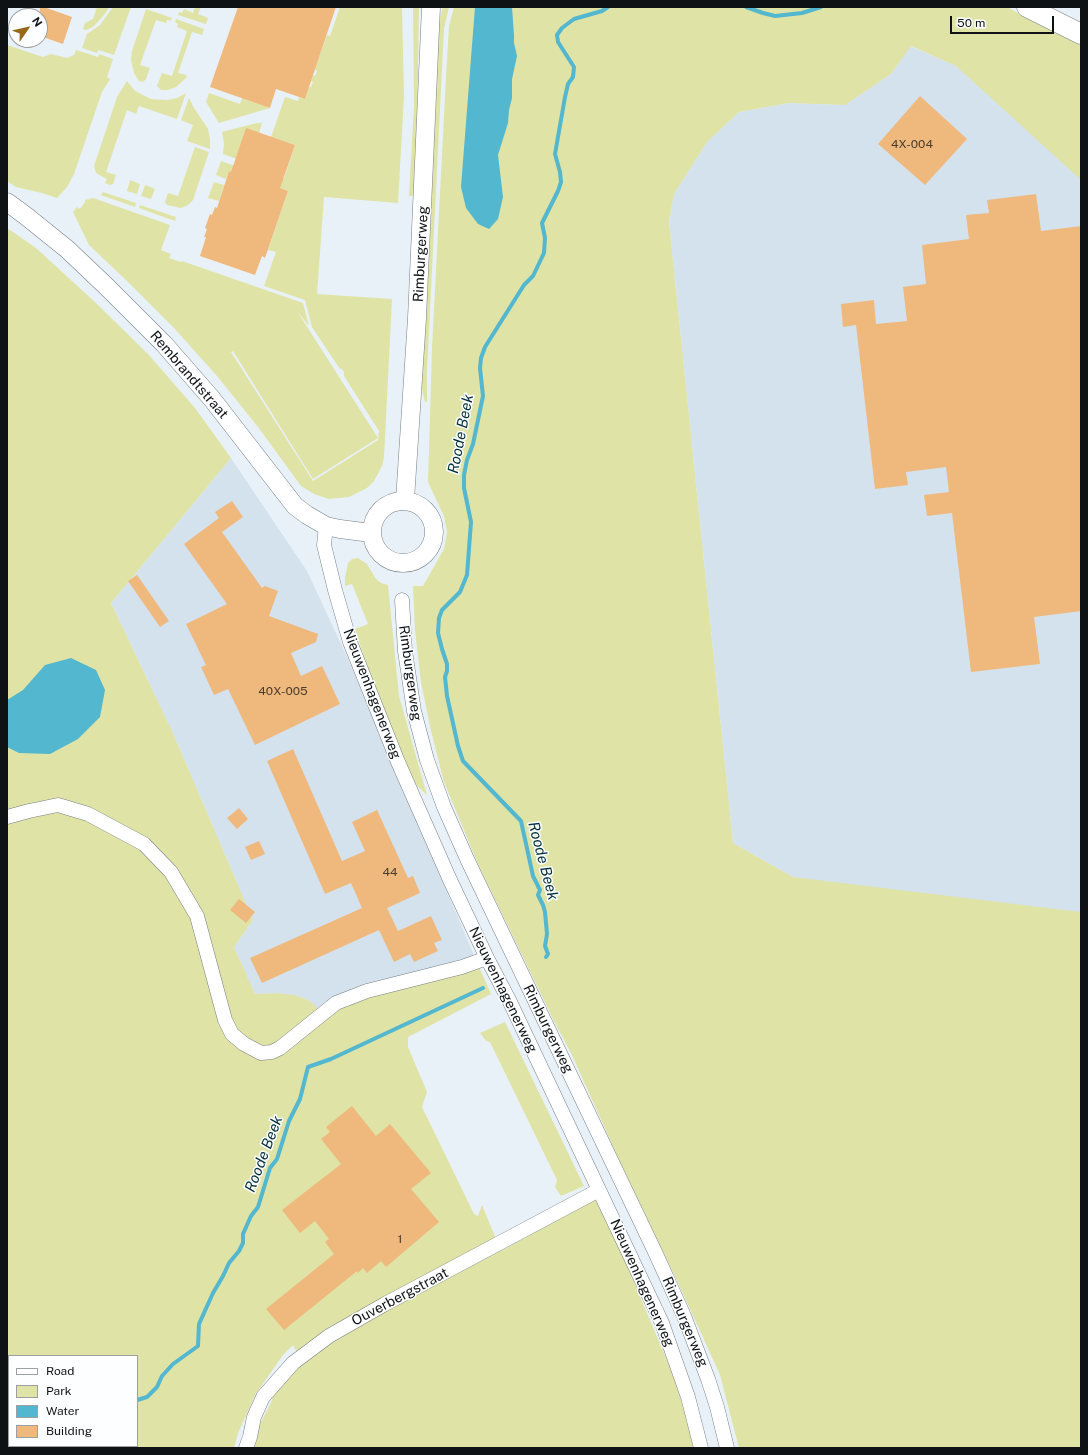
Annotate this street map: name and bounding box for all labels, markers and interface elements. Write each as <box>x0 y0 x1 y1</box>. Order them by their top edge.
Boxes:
north arrow <box>8 8 48 48</box>
scale bar <box>952 8 1056 34</box>
text: N <box>30 15 44 29</box>
text: 50 m <box>957 16 985 30</box>
house number: 4X-004 <box>891 137 933 151</box>
street label: Rimburgerweg <box>410 205 432 303</box>
street label: Rembrandtstraat <box>146 328 232 422</box>
water label: Roode Beek <box>444 393 478 475</box>
street label: Rimburgerweg <box>395 624 425 722</box>
street label: Nieuwenhagenerweg <box>339 627 405 761</box>
house number: 40X-005 <box>258 684 308 698</box>
water label: Roode Beek <box>524 820 562 902</box>
house number: 44 <box>382 865 398 879</box>
street label: Nieuwenhagenerweg <box>465 924 541 1056</box>
street label: Rimburgerweg <box>519 982 577 1076</box>
water label: Roode Beek <box>241 1113 287 1195</box>
street label: Nieuwenhagenerweg <box>606 1217 678 1349</box>
house number: 1 <box>398 1232 402 1246</box>
street label: Ouverbergstraat <box>349 1264 451 1330</box>
street label: Rimburgerweg <box>658 1274 712 1370</box>
legend <box>8 1355 138 1447</box>
text: Road <box>46 1364 74 1378</box>
text: Park <box>46 1384 72 1398</box>
text: Water <box>46 1404 79 1418</box>
text: Building <box>46 1424 92 1438</box>

